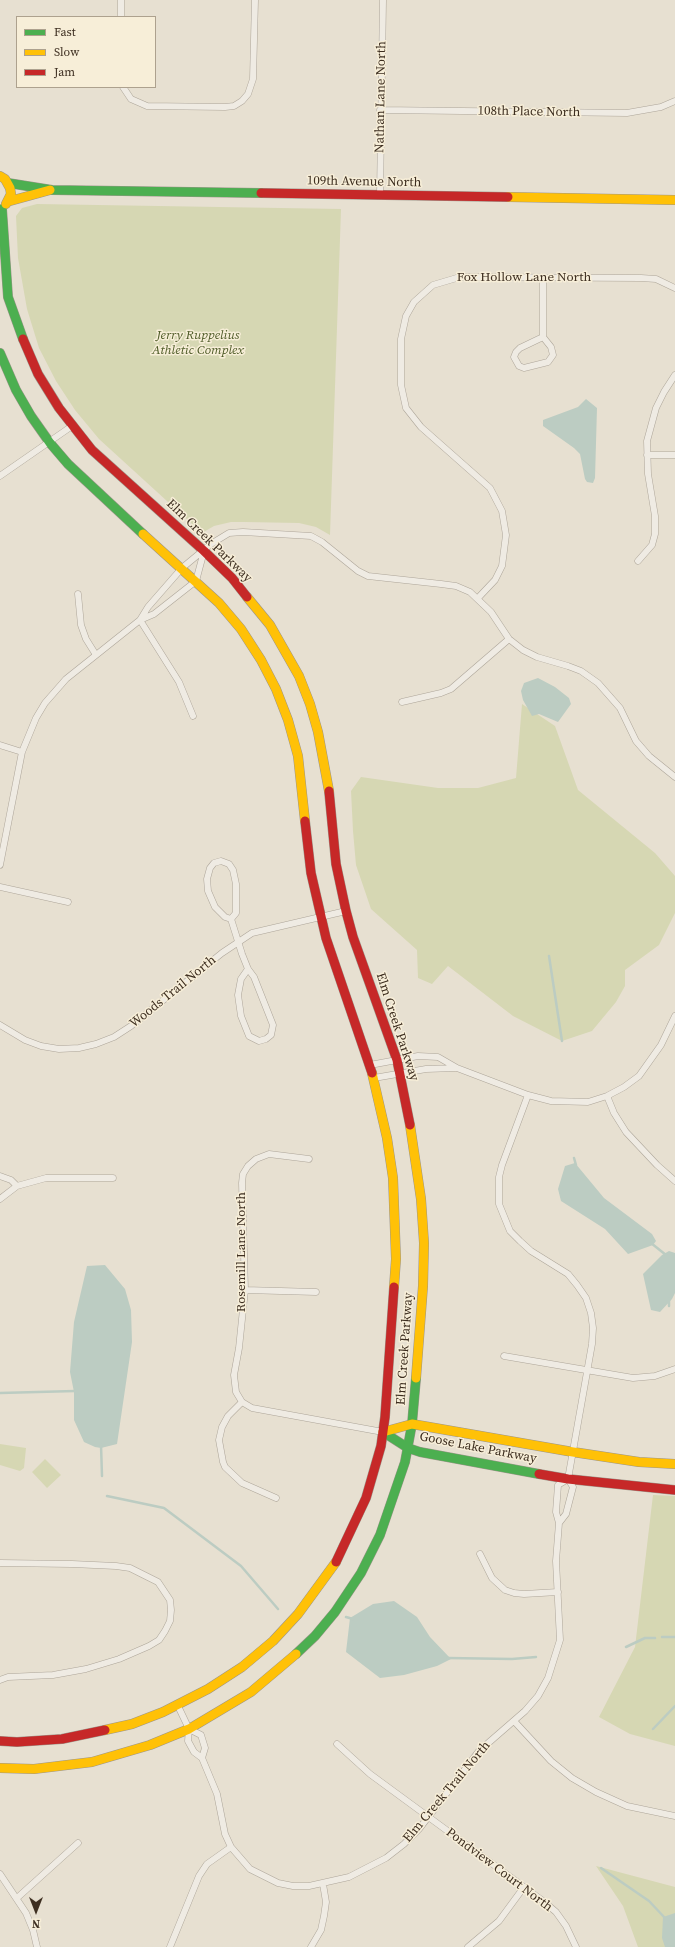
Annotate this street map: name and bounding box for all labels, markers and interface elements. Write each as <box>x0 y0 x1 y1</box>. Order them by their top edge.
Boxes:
legend <box>16 16 156 88</box>
text: Fast <box>54 24 76 40</box>
street label: Nathan Lane North <box>372 41 390 153</box>
text: Slow <box>54 44 79 60</box>
text: Jam <box>54 64 75 80</box>
street label: 108th Place North <box>477 103 581 121</box>
street label: 109th Avenue North <box>307 173 421 191</box>
street label: Fox Hollow Lane North <box>457 270 591 286</box>
park label: Jerry Ruppelius Athletic Complex <box>152 328 244 359</box>
street label: Elm Creek Parkway <box>163 496 255 586</box>
street label: Woods Trail North <box>127 952 219 1032</box>
street label: Elm Creek Parkway <box>372 971 422 1083</box>
street label: Rosemill Lane North <box>234 1192 250 1312</box>
street label: Elm Creek Parkway <box>393 1292 417 1406</box>
street label: Goose Lake Parkway <box>418 1429 538 1467</box>
street label: Elm Creek Trail North <box>400 1738 494 1846</box>
street label: Pondview Court North <box>443 1825 555 1915</box>
north arrow <box>16 1891 56 1931</box>
text: N <box>32 1916 40 1931</box>

